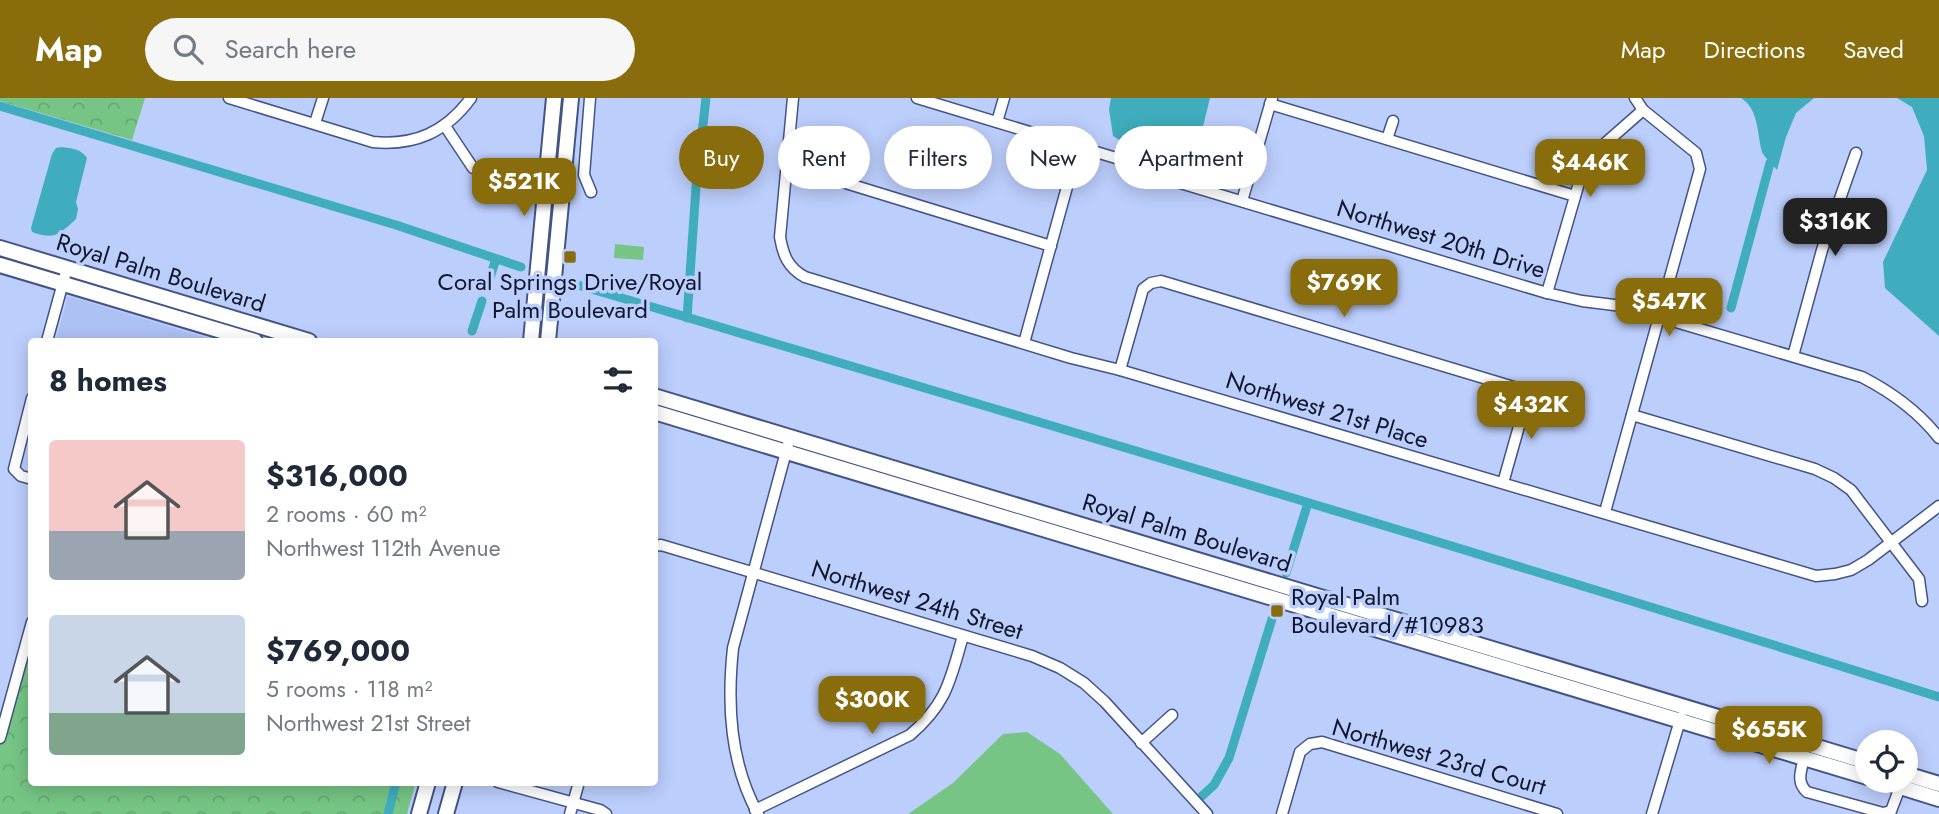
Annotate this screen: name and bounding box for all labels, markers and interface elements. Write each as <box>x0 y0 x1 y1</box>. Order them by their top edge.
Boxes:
search box <box>145 18 635 81</box>
text: Map <box>35 26 103 73</box>
icon: search <box>169 30 207 68</box>
text: Search here <box>225 30 356 68</box>
text: Map <box>1621 32 1666 67</box>
text: Directions <box>1704 32 1805 67</box>
text: Saved <box>1843 32 1904 67</box>
chip: Buy <box>679 126 764 189</box>
chip: Rent <box>778 126 870 189</box>
chip: Filters <box>884 126 992 189</box>
chip: New <box>1006 126 1100 189</box>
chip: Apartment <box>1114 126 1267 189</box>
pin: $446K <box>1541 140 1639 199</box>
text: $446K <box>1551 145 1629 179</box>
pin: $521K <box>475 158 573 218</box>
text: $521K <box>488 164 560 198</box>
street label: Northwest 20th Drive <box>1333 190 1550 287</box>
pin: $316K <box>1786 198 1884 258</box>
text: $316K <box>1799 204 1871 238</box>
street label: Royal Palm Boulevard <box>52 224 270 321</box>
marker: Coral Springs Drive/Royal Palm Boulevard <box>562 249 578 265</box>
pin: $769K <box>1295 260 1393 319</box>
place label: Coral Springs Drive/Royal Palm Boulevard <box>438 264 702 327</box>
text: $769K <box>1306 265 1382 299</box>
pin: $547K <box>1620 278 1718 338</box>
text: $547K <box>1631 284 1707 318</box>
text: 8 homes <box>49 359 167 402</box>
icon: filters <box>599 361 637 399</box>
street label: Northwest 21st Place <box>1221 362 1433 457</box>
pin: $432K <box>1482 382 1580 441</box>
text: $432K <box>1493 387 1569 421</box>
text: $316,000 <box>266 454 408 497</box>
icon: home <box>105 468 189 552</box>
street label: Royal Palm Boulevard <box>1078 484 1296 581</box>
text: 2 rooms · 60 m² <box>266 497 426 531</box>
text: Northwest 112th Avenue <box>266 531 501 565</box>
street label: Northwest 24th Street <box>807 551 1027 648</box>
place label: Royal Palm Boulevard/#10983 <box>1291 579 1484 642</box>
marker: Royal Palm Boulevard/#10983 <box>1269 603 1285 619</box>
text: $769,000 <box>266 629 410 672</box>
icon: home <box>105 643 189 727</box>
text: 5 rooms · 118 m² <box>266 672 433 706</box>
pin: $300K <box>823 676 921 736</box>
text: $300K <box>834 682 910 716</box>
text: Northwest 21st Street <box>266 706 471 740</box>
pin: $655K <box>1720 706 1818 766</box>
street label: Northwest 23rd Court <box>1328 709 1550 804</box>
text: $655K <box>1731 712 1807 746</box>
map controls <box>1855 730 1918 793</box>
button: locate <box>1855 730 1918 793</box>

